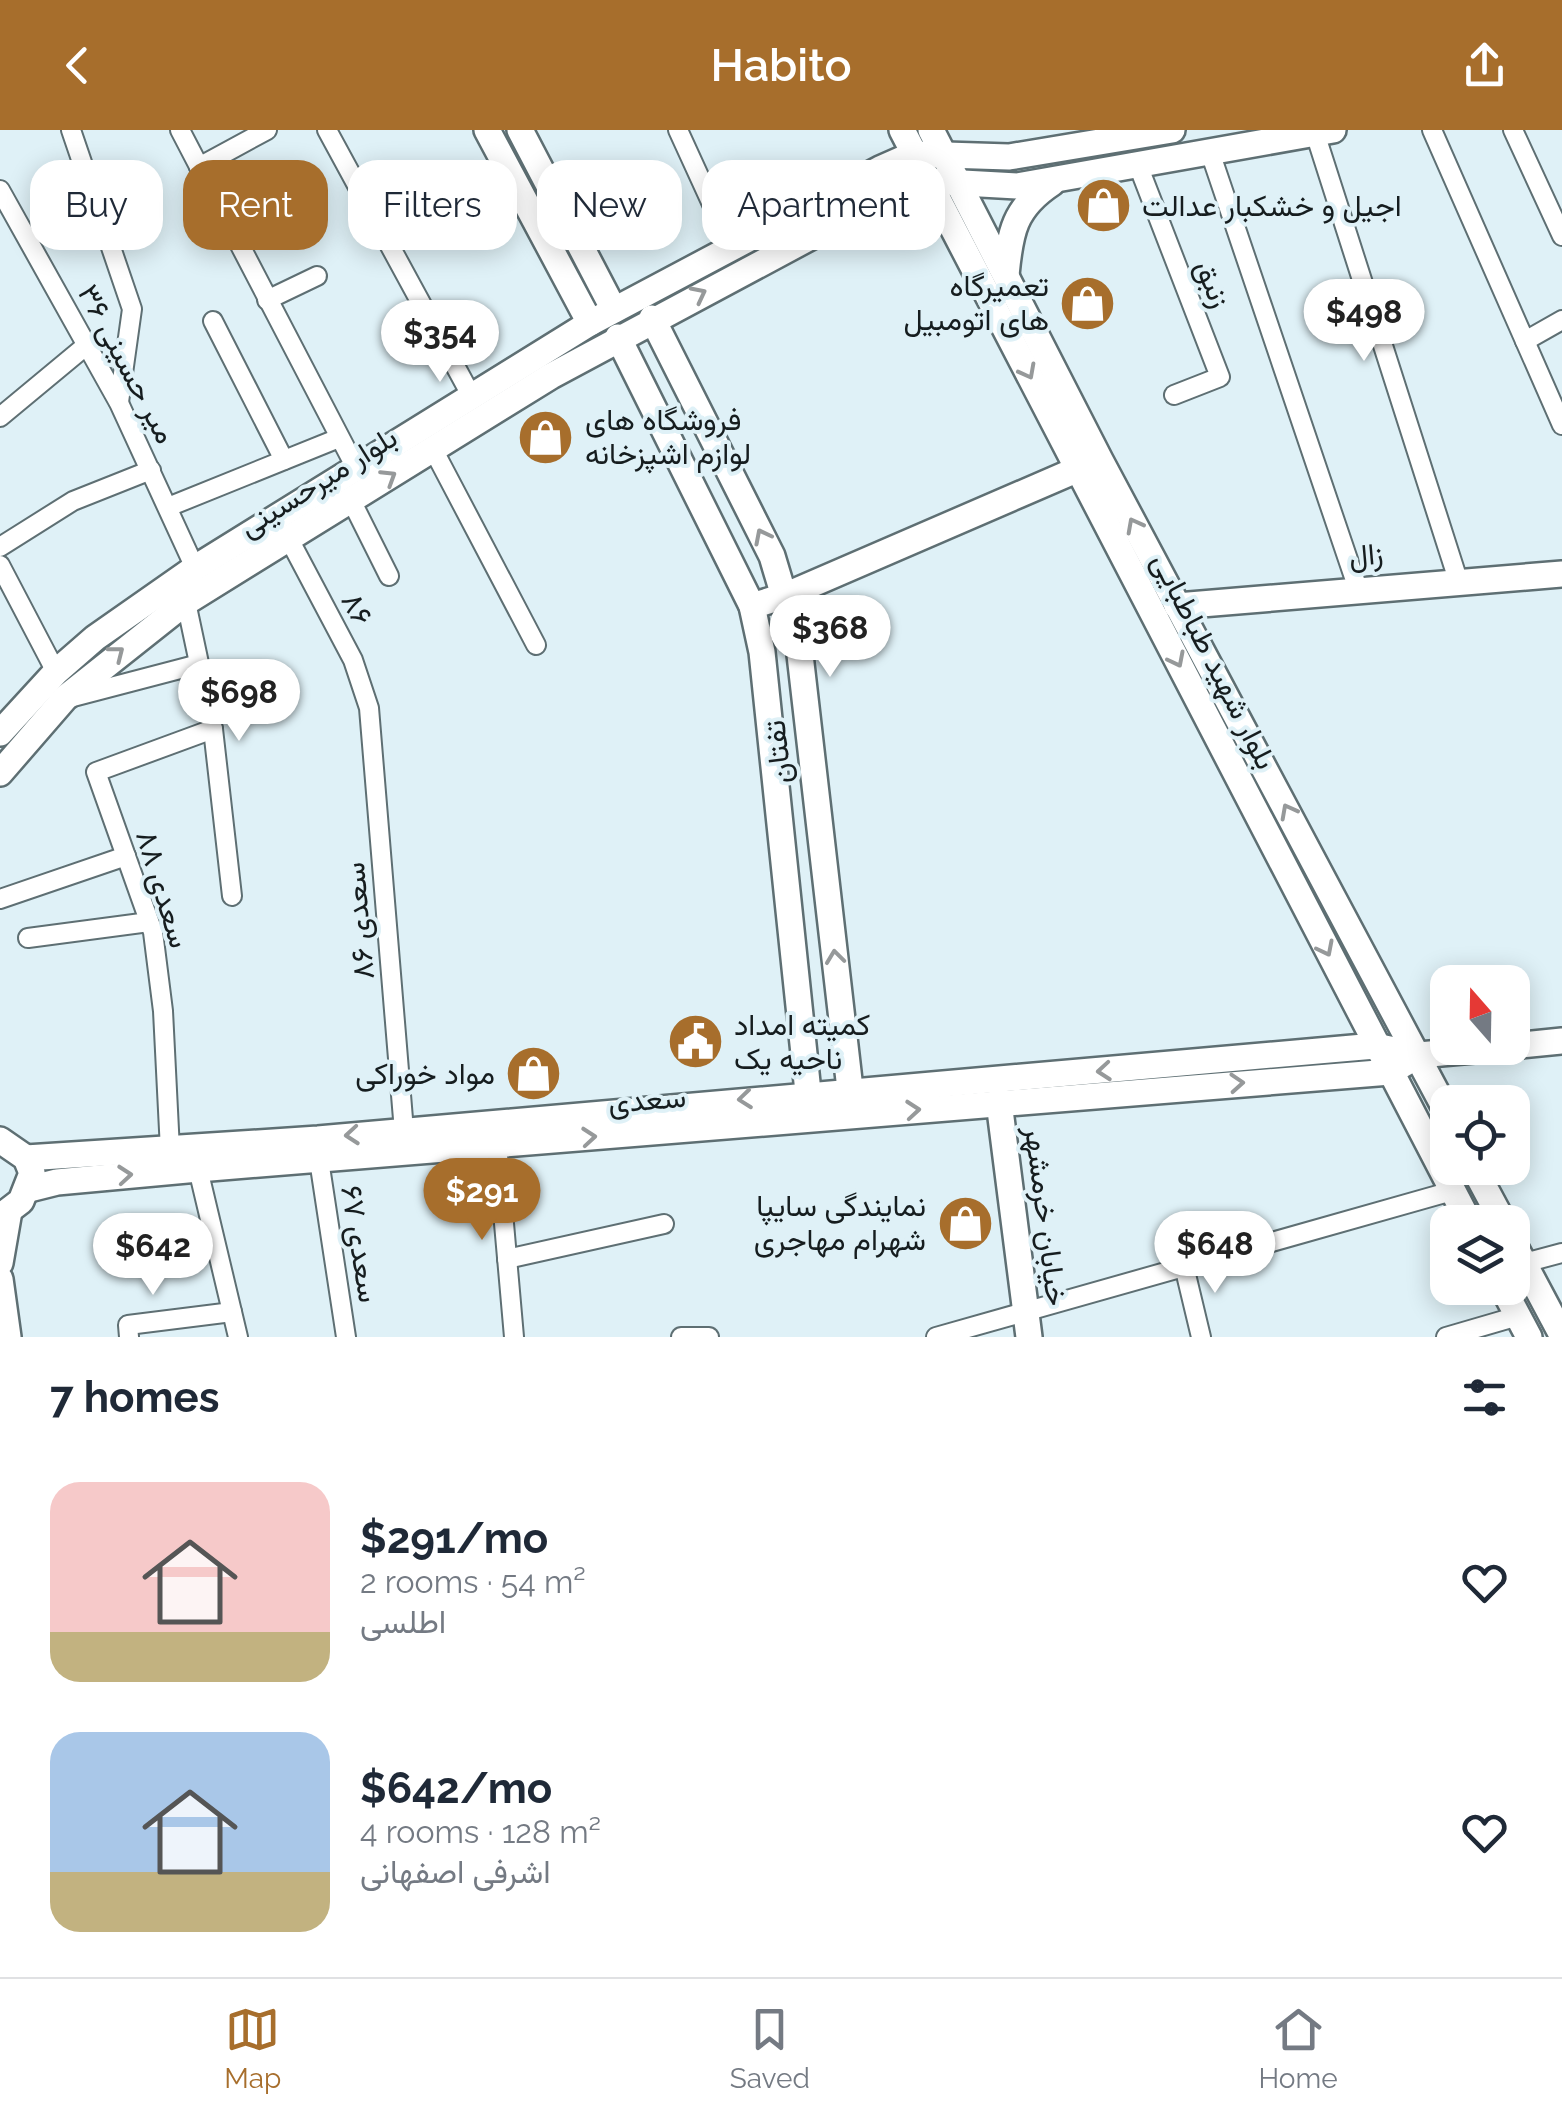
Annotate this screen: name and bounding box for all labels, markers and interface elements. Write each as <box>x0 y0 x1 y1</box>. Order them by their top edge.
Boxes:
icon: back <box>50 38 105 93</box>
icon: share <box>1457 38 1512 93</box>
text: Habito <box>710 39 852 92</box>
chip: Buy <box>30 160 163 250</box>
chip: Rent <box>183 160 328 250</box>
chip: Filters <box>348 160 517 250</box>
chip: New <box>537 160 682 250</box>
chip: Apartment <box>702 160 945 250</box>
shop icon: اجیل و خشکبار عدالت <box>1073 176 1133 236</box>
place label: اجیل و خشکبار عدالت <box>1142 188 1402 224</box>
street label: زنبق <box>1188 255 1238 313</box>
place label: تعمیرگاه های اتومبیل <box>904 268 1049 338</box>
shop icon: تعمیرگاه های اتومبیل <box>1058 273 1118 333</box>
street label: میر حسینی ۳۶ <box>70 278 184 450</box>
pin: $498 <box>1305 279 1423 364</box>
one-way arrow <box>689 287 707 306</box>
text: $498 <box>1326 293 1402 330</box>
pin: $354 <box>381 300 499 385</box>
text: $354 <box>403 314 477 351</box>
one-way arrow <box>1016 361 1035 379</box>
place label: فروشگاه های لوازم اشپزخانه <box>585 402 751 474</box>
shop icon: فروشگاه های لوازم اشپزخانه <box>516 407 576 467</box>
street label: بلوار میرحسینی <box>232 419 404 545</box>
one-way arrow <box>379 470 397 489</box>
one-way arrow <box>1127 517 1146 535</box>
one-way arrow <box>755 528 774 546</box>
street label: زال <box>1347 536 1385 574</box>
street label: بلوار شهید طباطبایی <box>1144 547 1284 775</box>
street label: ۸۶ <box>334 586 380 631</box>
pin: $368 <box>771 595 889 680</box>
text: $368 <box>792 609 868 646</box>
one-way arrow <box>106 648 124 665</box>
one-way arrow <box>1165 650 1184 668</box>
pin: $698 <box>180 659 298 744</box>
text: $698 <box>200 673 278 710</box>
street label: تفتان <box>756 718 799 786</box>
one-way arrow <box>1280 804 1300 822</box>
street label: سعدی ۸۸ <box>128 826 198 952</box>
street label: سعدی ۸۶ <box>336 861 382 981</box>
one-way arrow <box>1314 939 1333 957</box>
one-way arrow <box>825 949 846 965</box>
north arrow <box>1430 965 1530 1065</box>
map controls <box>1430 965 1530 1305</box>
place label: کمیته امداد ناحیه یک <box>734 1007 870 1076</box>
public building icon: کمیته امداد ناحیه یک <box>665 1012 725 1072</box>
shop icon: مواد خوراکی <box>504 1044 564 1104</box>
place label: مواد خوراکی <box>355 1056 495 1092</box>
one-way arrow <box>1096 1060 1112 1082</box>
one-way arrow <box>1229 1073 1245 1094</box>
street label: سعدی <box>607 1079 687 1121</box>
button: locate <box>1430 1085 1530 1185</box>
one-way arrow <box>737 1087 753 1109</box>
one-way arrow <box>905 1100 921 1121</box>
street label: خیابان خرمشهر <box>1017 1123 1075 1308</box>
one-way arrow <box>344 1124 360 1146</box>
one-way arrow <box>581 1126 597 1148</box>
pin: $291 <box>423 1158 541 1243</box>
one-way arrow <box>118 1165 134 1187</box>
text: $291 <box>446 1172 519 1209</box>
street label: سعدی ۶۷ <box>333 1183 387 1305</box>
place label: نمایندگی سایپا شهرام مهاجری <box>754 1188 926 1259</box>
shop icon: نمایندگی سایپا شهرام مهاجری <box>935 1193 995 1253</box>
button: layers <box>1430 1205 1530 1305</box>
pin: $648 <box>1156 1211 1274 1296</box>
pin: $642 <box>94 1213 212 1298</box>
text: $648 <box>1176 1225 1254 1262</box>
text: $642 <box>115 1227 191 1264</box>
icon: filters <box>1457 1370 1512 1425</box>
text: 7 homes <box>50 1373 219 1422</box>
text: $291/mo <box>360 1514 548 1563</box>
icon: home <box>130 1522 250 1642</box>
icon: heart <box>1457 1555 1512 1610</box>
text: 2 rooms · 54 m² <box>360 1563 586 1600</box>
text: اطلسی <box>360 1603 446 1640</box>
text: $642/mo <box>360 1764 552 1813</box>
icon: home <box>130 1772 250 1892</box>
icon: heart <box>1457 1805 1512 1860</box>
text: 4 rooms · 128 m² <box>360 1813 601 1850</box>
text: اشرفی اصفهانی <box>360 1853 551 1890</box>
tab: Map <box>224 2002 281 2095</box>
tab: Saved <box>730 2002 810 2095</box>
tab: Home <box>1258 2002 1338 2095</box>

